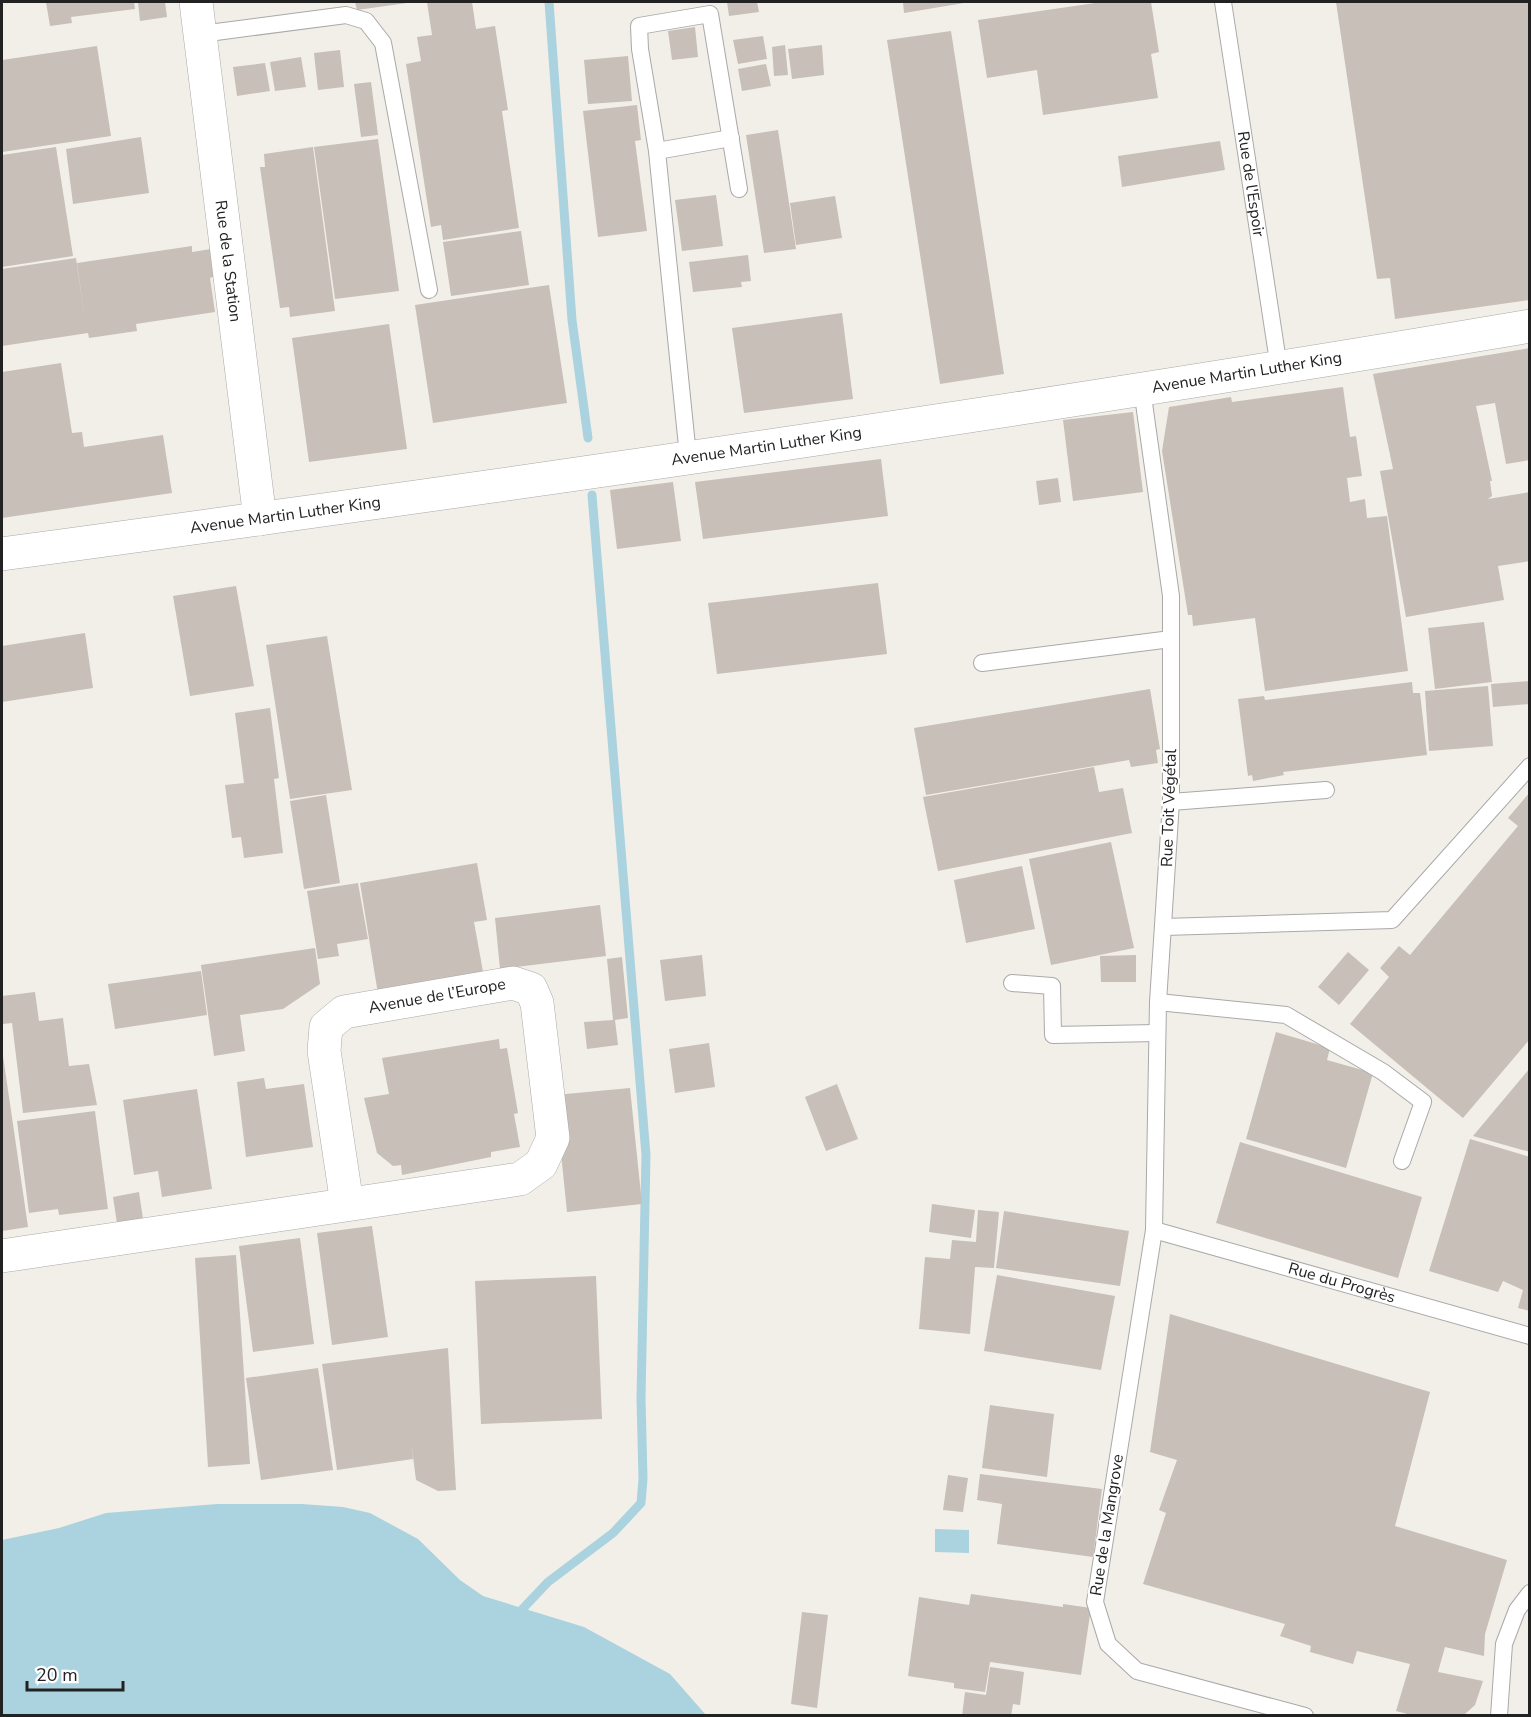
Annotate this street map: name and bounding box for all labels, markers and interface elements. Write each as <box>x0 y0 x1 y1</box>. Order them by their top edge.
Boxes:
street label: Rue de l'Espoir <box>1232 130 1270 239</box>
street label: Rue de la Station <box>210 199 247 323</box>
street label: Avenue Martin Luther King <box>1150 346 1344 399</box>
street label: Avenue Martin Luther King <box>670 421 863 471</box>
street label: Avenue Martin Luther King <box>189 491 382 539</box>
street label: Rue Toit Végétal <box>1156 748 1182 868</box>
street label: Avenue de l’Europe <box>367 973 507 1019</box>
street label: Rue du Progrès <box>1285 1257 1398 1308</box>
street label: Rue de la Mangrove <box>1085 1453 1129 1597</box>
scale bar <box>27 1654 123 1692</box>
text: 20 m <box>36 1663 78 1687</box>

